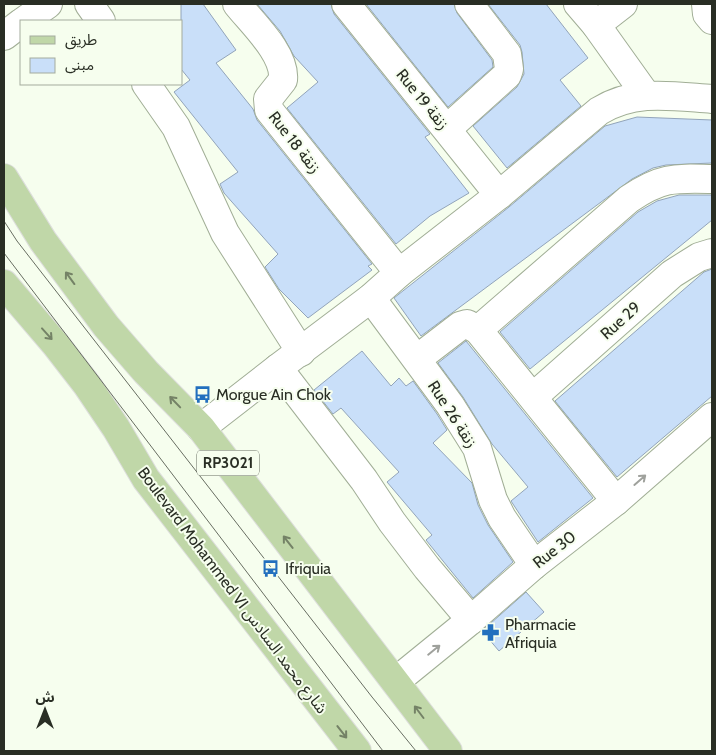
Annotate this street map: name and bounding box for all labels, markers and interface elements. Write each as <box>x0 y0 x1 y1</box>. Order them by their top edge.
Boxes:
legend <box>20 20 182 85</box>
text: طريق <box>65 31 97 50</box>
text: مبنى <box>65 56 94 74</box>
street label: Rue 19 زنقة <box>392 65 453 134</box>
street label: Rue 18 زنقة <box>264 107 325 177</box>
one-way arrow <box>65 272 75 286</box>
street label: Rue 29 <box>596 298 644 343</box>
one-way arrow <box>41 328 53 341</box>
street label: Rue 26 زنقة <box>424 377 481 451</box>
bus stop icon: Morgue Ain Chok <box>192 384 212 404</box>
place label: Morgue Ain Chok <box>216 385 332 404</box>
one-way arrow <box>169 396 181 408</box>
road number: RP3021 <box>197 450 259 476</box>
street label: Boulevard Mohammed VI شارع محمد السادس <box>131 463 331 719</box>
one-way arrow <box>633 474 646 485</box>
street label: Rue 30 <box>529 527 580 572</box>
one-way arrow <box>283 535 294 548</box>
bus stop icon: Ifriquia <box>261 558 281 578</box>
place label: Ifriquia <box>285 559 331 578</box>
place label: Pharmacie Afriquia <box>505 615 576 652</box>
pharmacy icon: Pharmacie Afriquia <box>481 623 501 643</box>
one-way arrow <box>427 644 440 655</box>
north arrow <box>20 685 70 735</box>
text: ش <box>35 688 55 706</box>
one-way arrow <box>414 706 425 719</box>
one-way arrow <box>336 725 347 738</box>

